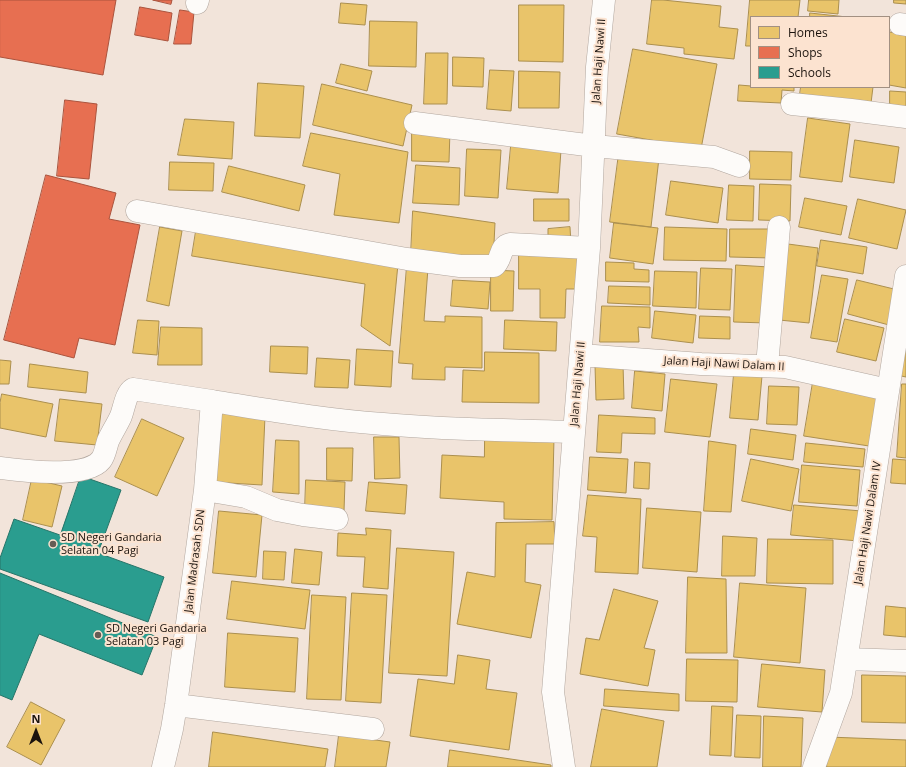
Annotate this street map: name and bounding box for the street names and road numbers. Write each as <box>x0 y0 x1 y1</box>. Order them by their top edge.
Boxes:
street label: Jalan Haji Nawi II <box>589 18 609 104</box>
street label: Jalan Haji Nawi II <box>568 341 588 427</box>
street label: Jalan Haji Nawi Dalam II <box>663 354 785 374</box>
street label: Jalan Haji Nawi Dalam IV <box>852 461 884 585</box>
street label: Jalan Madrasah SDN <box>182 509 208 613</box>

